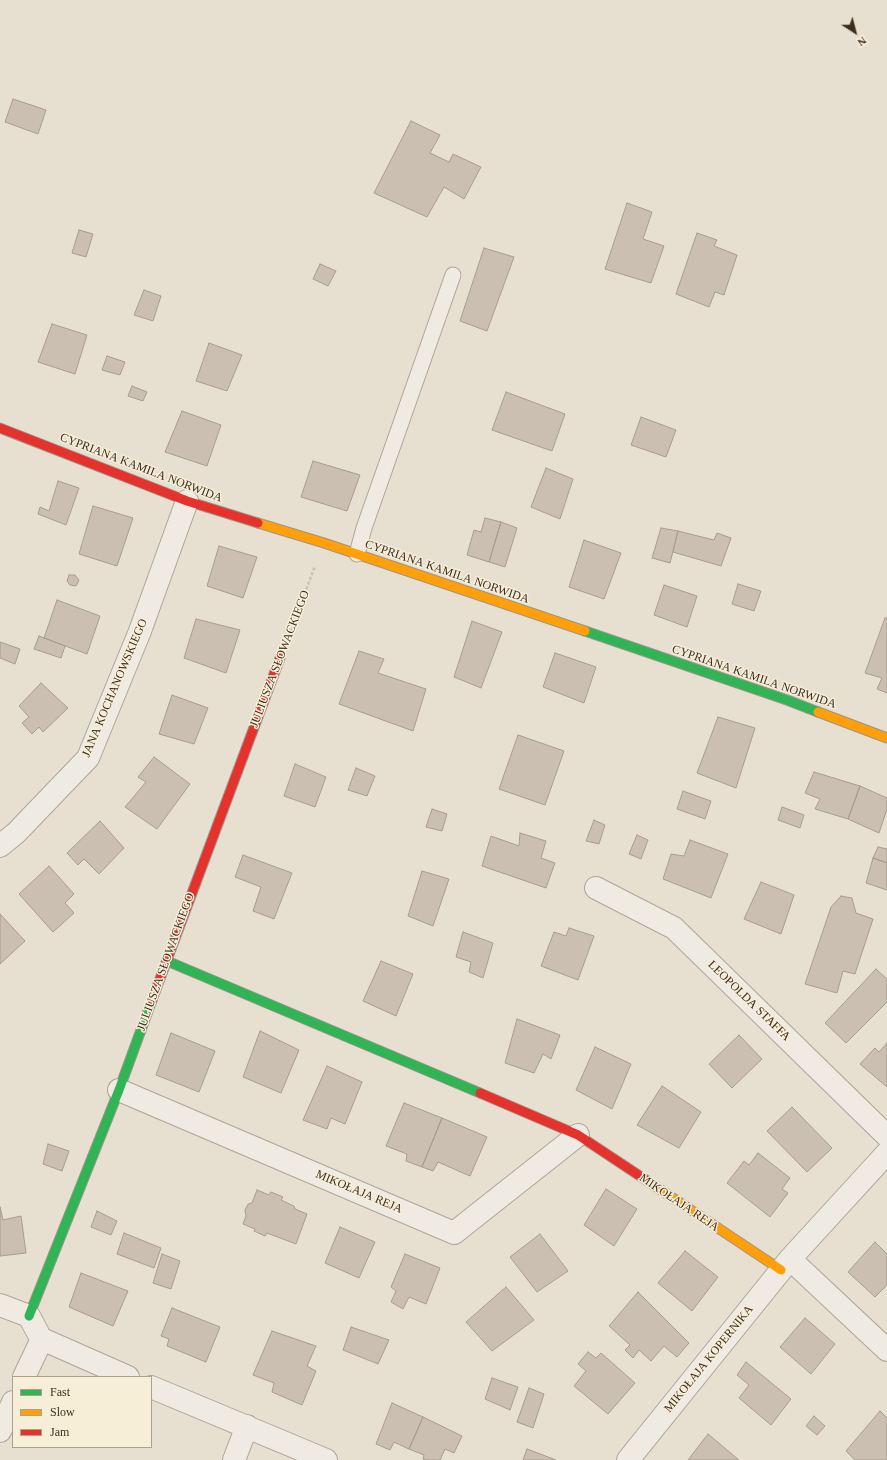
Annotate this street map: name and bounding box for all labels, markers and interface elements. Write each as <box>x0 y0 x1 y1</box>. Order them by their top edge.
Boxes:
north arrow <box>835 12 875 52</box>
text: N <box>855 35 869 49</box>
street label: CYPRIANA KAMILA NORWIDA <box>58 430 224 506</box>
street label: CYPRIANA KAMILA NORWIDA <box>363 537 531 607</box>
street label: JULIUSZA SŁOWACKIEGO <box>247 588 313 730</box>
street label: JANA KOCHANOWSKIEGO <box>79 617 151 759</box>
street label: CYPRIANA KAMILA NORWIDA <box>670 642 838 712</box>
street label: JULIUSZA SŁOWACKIEGO <box>134 891 198 1033</box>
street label: LEOPOLDA STAFFA <box>705 958 793 1044</box>
street label: MIKOŁAJA REJA <box>313 1167 405 1217</box>
street label: MIKOŁAJA REJA <box>636 1171 722 1235</box>
street label: MIKOŁAJA KOPERNIKA <box>661 1303 757 1415</box>
legend <box>12 1376 152 1448</box>
text: Fast <box>50 1385 70 1399</box>
text: Slow <box>50 1405 75 1419</box>
text: Jam <box>50 1425 69 1439</box>

